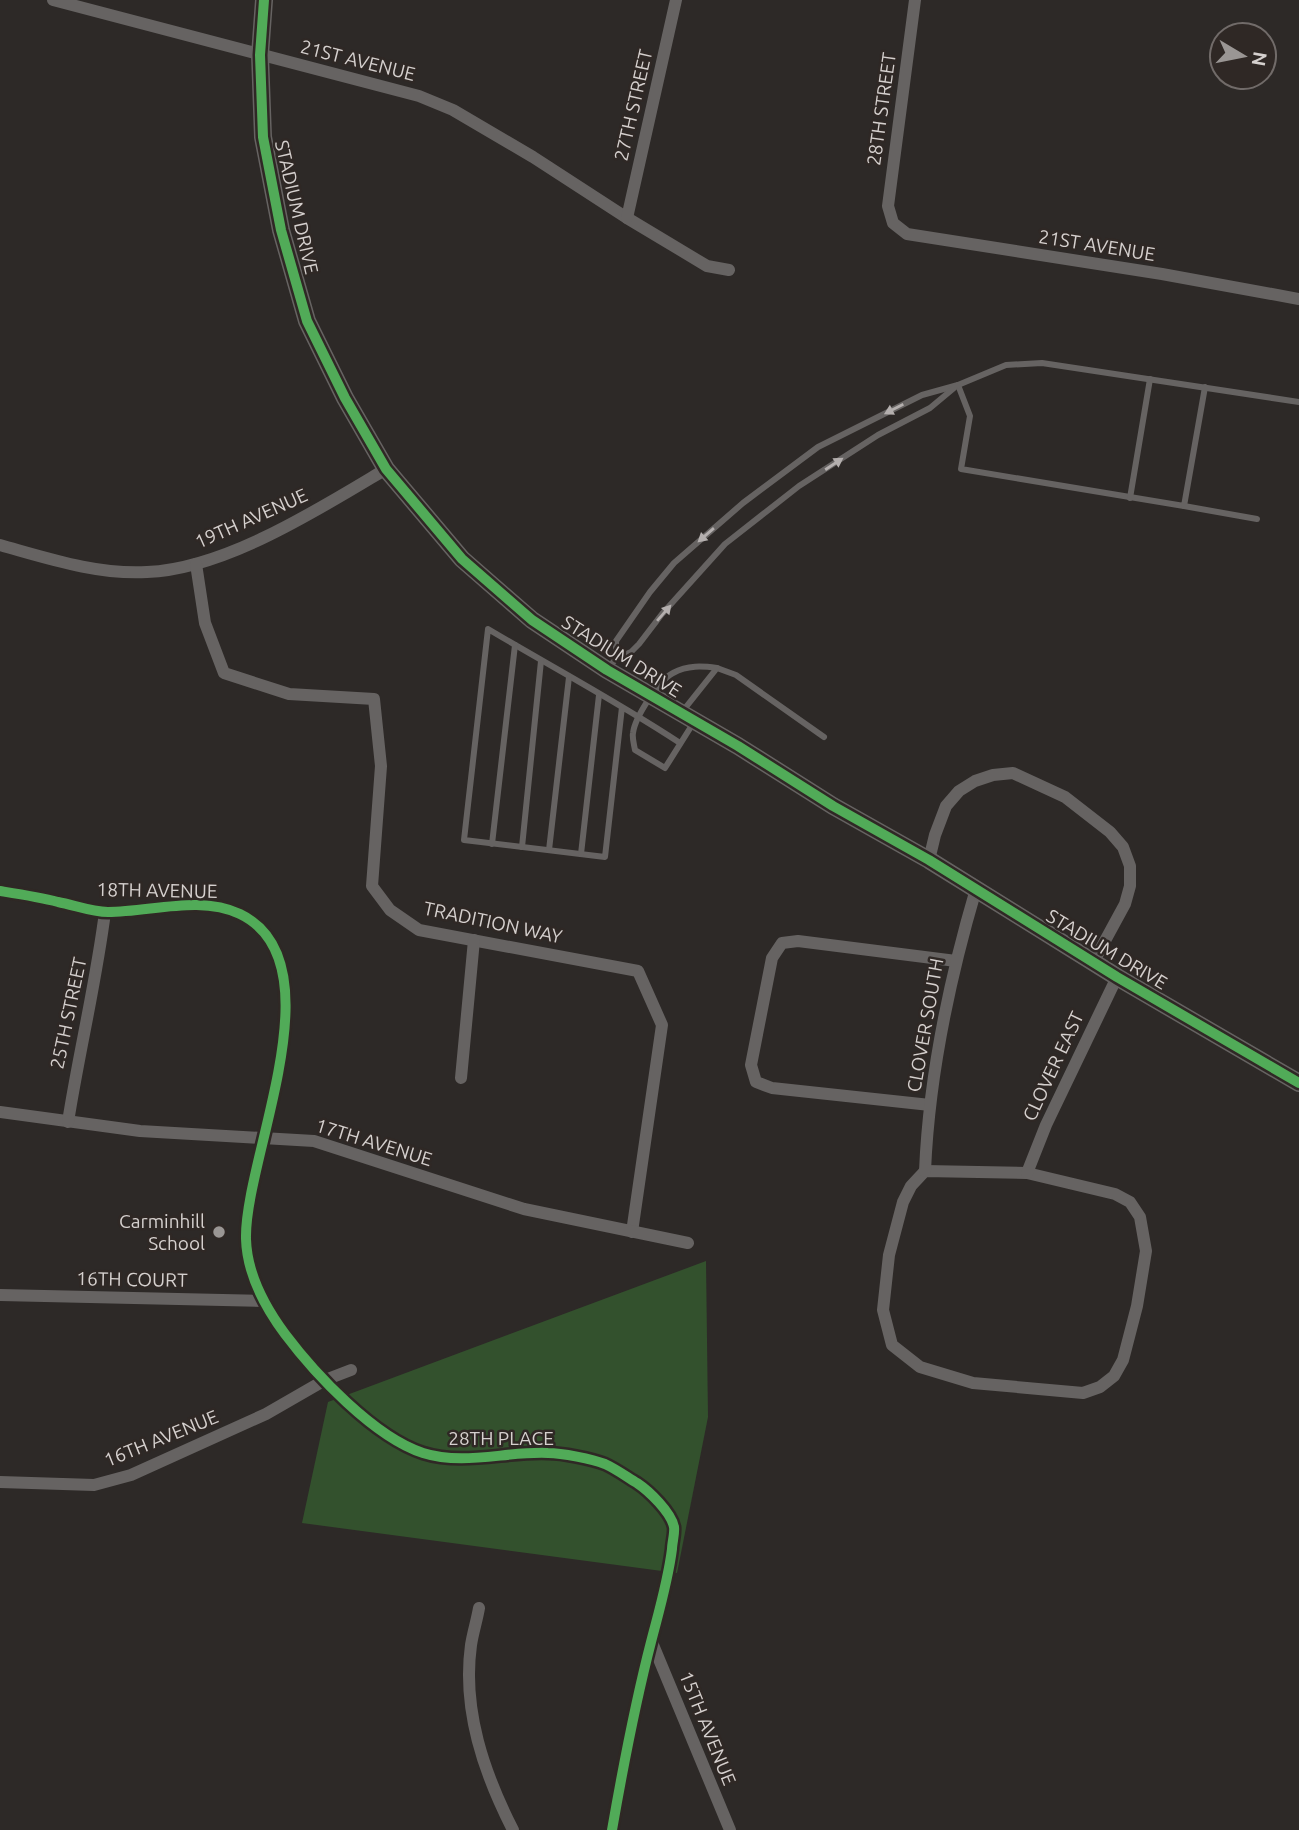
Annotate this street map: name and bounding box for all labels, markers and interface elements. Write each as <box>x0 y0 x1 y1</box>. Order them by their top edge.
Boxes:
north arrow <box>1208 21 1278 91</box>
street label: 21ST AVENUE <box>298 35 418 85</box>
street label: 27TH STREET <box>609 47 657 163</box>
text: N <box>1248 50 1272 68</box>
street label: 28TH STREET <box>862 51 900 167</box>
street label: STADIUM DRIVE <box>271 138 323 276</box>
street label: 21ST AVENUE <box>1037 225 1157 265</box>
one-way arrow <box>884 404 904 415</box>
one-way arrow <box>824 457 844 470</box>
street label: 19TH AVENUE <box>191 483 311 553</box>
one-way arrow <box>698 527 715 542</box>
one-way arrow <box>656 604 671 621</box>
street label: STADIUM DRIVE <box>558 610 686 702</box>
street label: 18TH AVENUE <box>96 878 218 902</box>
street label: TRADITION WAY <box>422 897 564 947</box>
street label: STADIUM DRIVE <box>1043 904 1171 994</box>
street label: 25TH STREET <box>45 955 91 1071</box>
street label: CLOVER SOUTH <box>902 956 948 1094</box>
street label: CLOVER EAST <box>1018 1007 1088 1124</box>
street label: 17TH AVENUE <box>313 1114 435 1170</box>
place label: Carminhill School <box>119 1210 205 1254</box>
marker: Carminhill School <box>211 1224 227 1240</box>
street label: 16TH COURT <box>76 1267 188 1291</box>
street label: 16TH AVENUE <box>101 1405 221 1471</box>
street label: 28TH PLACE <box>448 1427 554 1449</box>
street label: 15TH AVENUE <box>675 1668 741 1788</box>

